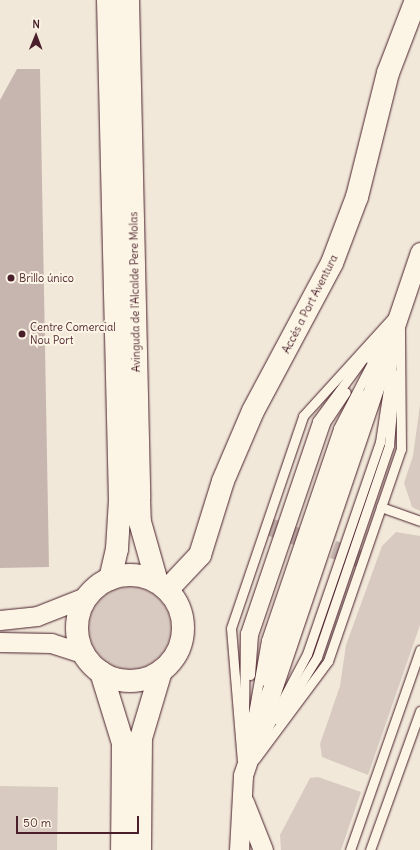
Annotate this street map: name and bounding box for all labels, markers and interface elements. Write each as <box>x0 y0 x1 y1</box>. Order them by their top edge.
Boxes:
north arrow <box>16 16 56 56</box>
text: N <box>32 17 40 31</box>
street label: Avinguda de l'Alcalde Pere Molas <box>127 212 143 372</box>
street label: Accés a Port Aventura <box>279 252 341 356</box>
place label: Brillo único <box>19 271 74 285</box>
marker: Brillo único <box>6 273 16 283</box>
place label: Centre Comercial Nou Port <box>30 321 116 347</box>
marker: Centre Comercial Nou Port <box>17 329 27 339</box>
scale bar <box>18 808 141 834</box>
text: 50 m <box>23 815 51 830</box>

